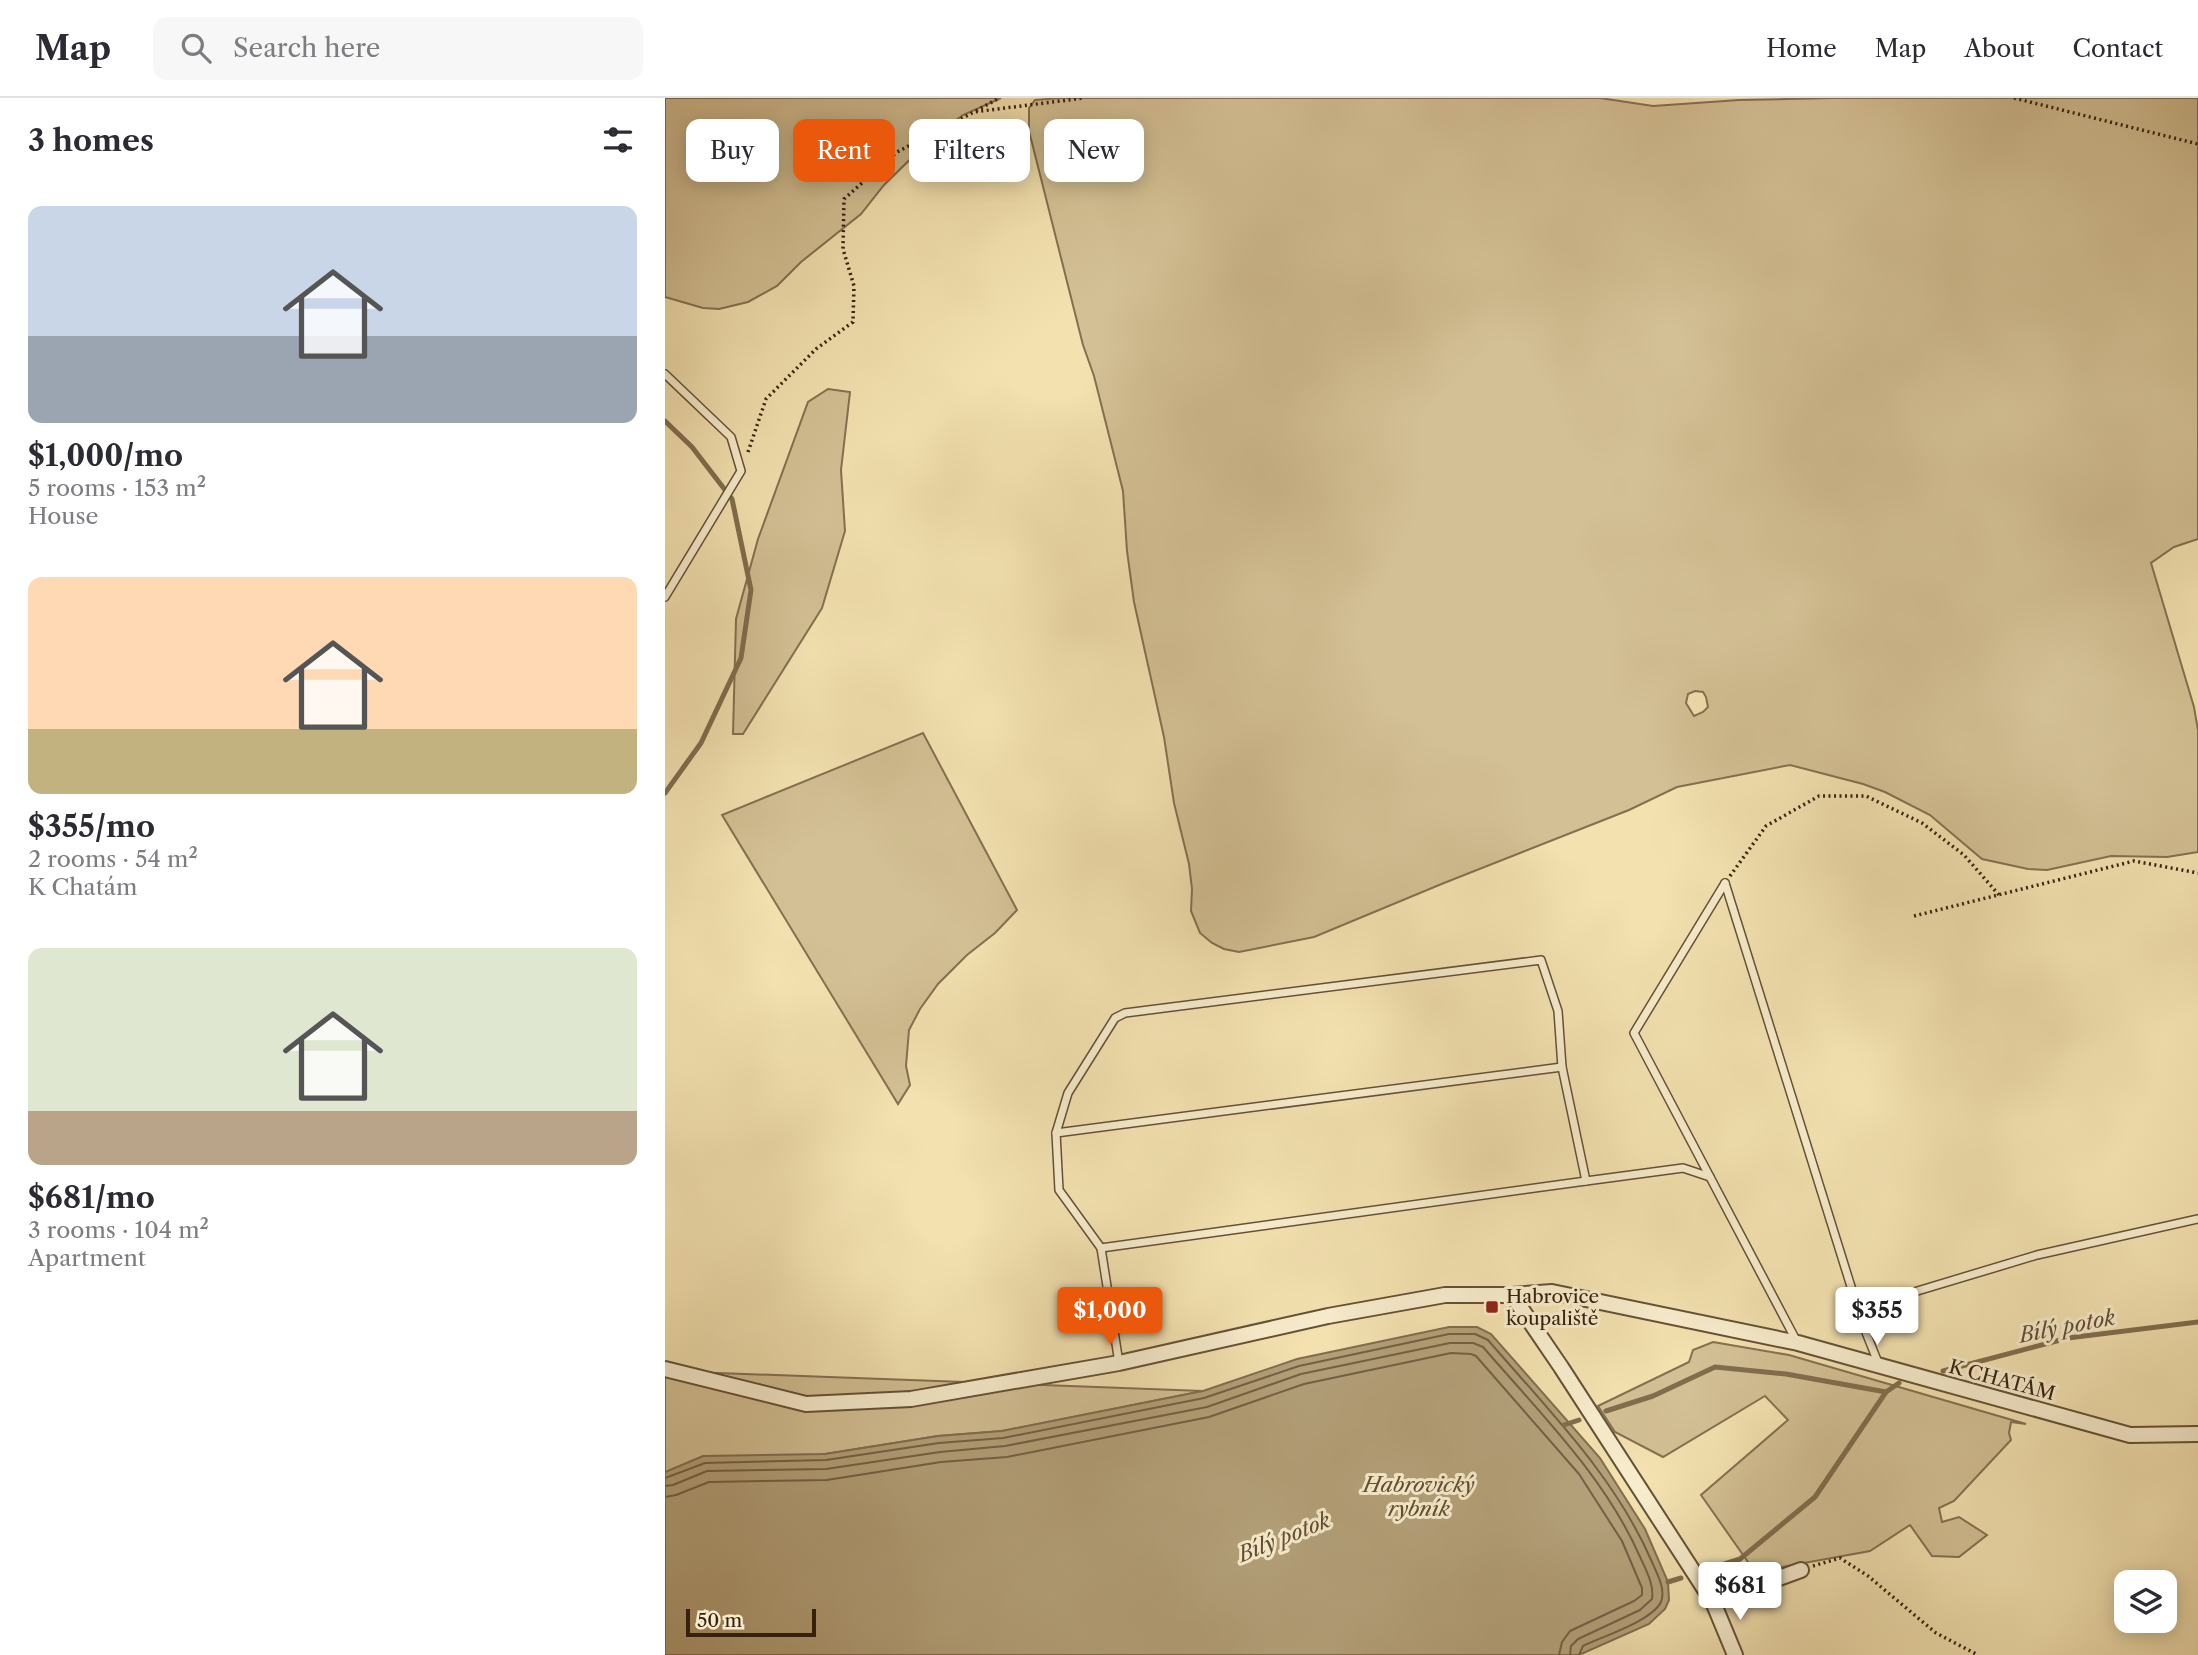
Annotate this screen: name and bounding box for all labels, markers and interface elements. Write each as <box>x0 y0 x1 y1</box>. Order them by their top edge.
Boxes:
search box <box>153 17 643 80</box>
text: Map <box>35 28 111 69</box>
icon: search <box>177 29 215 67</box>
text: Search here <box>233 32 380 64</box>
text: Home <box>1766 34 1837 63</box>
text: Map <box>1875 34 1926 63</box>
text: About <box>1964 34 2035 63</box>
text: Contact <box>2073 34 2163 63</box>
chip: Buy <box>686 119 779 182</box>
chip: Rent <box>793 119 895 182</box>
chip: Filters <box>909 119 1030 182</box>
chip: New <box>1044 119 1144 182</box>
icon: filters <box>599 121 637 159</box>
text: 3 homes <box>28 122 154 159</box>
icon: home <box>270 251 396 377</box>
text: $1,000/mo <box>28 437 183 474</box>
text: 5 rooms · 153 m² <box>28 474 206 502</box>
text: House <box>28 502 98 530</box>
icon: home <box>270 622 396 748</box>
text: $355/mo <box>28 808 155 845</box>
text: 2 rooms · 54 m² <box>28 845 198 873</box>
text: K Chatám <box>28 873 137 901</box>
icon: home <box>270 993 396 1119</box>
text: $681/mo <box>28 1179 155 1216</box>
text: 3 rooms · 104 m² <box>28 1216 209 1244</box>
text: Apartment <box>28 1244 146 1272</box>
place label: Habrovice koupaliště <box>1506 1285 1599 1330</box>
pin: $1,000 <box>1053 1288 1167 1347</box>
pin: $355 <box>1836 1288 1918 1347</box>
text: $1,000 <box>1073 1296 1147 1324</box>
text: $355 <box>1851 1296 1903 1324</box>
marker: Habrovice koupaliště <box>1484 1299 1500 1315</box>
water label: Bílý potok <box>2015 1304 2117 1348</box>
street label: K CHATÁM <box>1946 1355 2058 1405</box>
water label: Habrovický rybník <box>1361 1472 1475 1521</box>
water label: Bílý potok <box>1232 1507 1334 1568</box>
pin: $681 <box>1699 1562 1781 1622</box>
map controls <box>2114 1570 2177 1633</box>
button: layers <box>2114 1570 2177 1633</box>
text: $681 <box>1714 1571 1766 1599</box>
scale bar <box>686 1606 815 1638</box>
text: 50 m <box>697 1609 742 1632</box>

